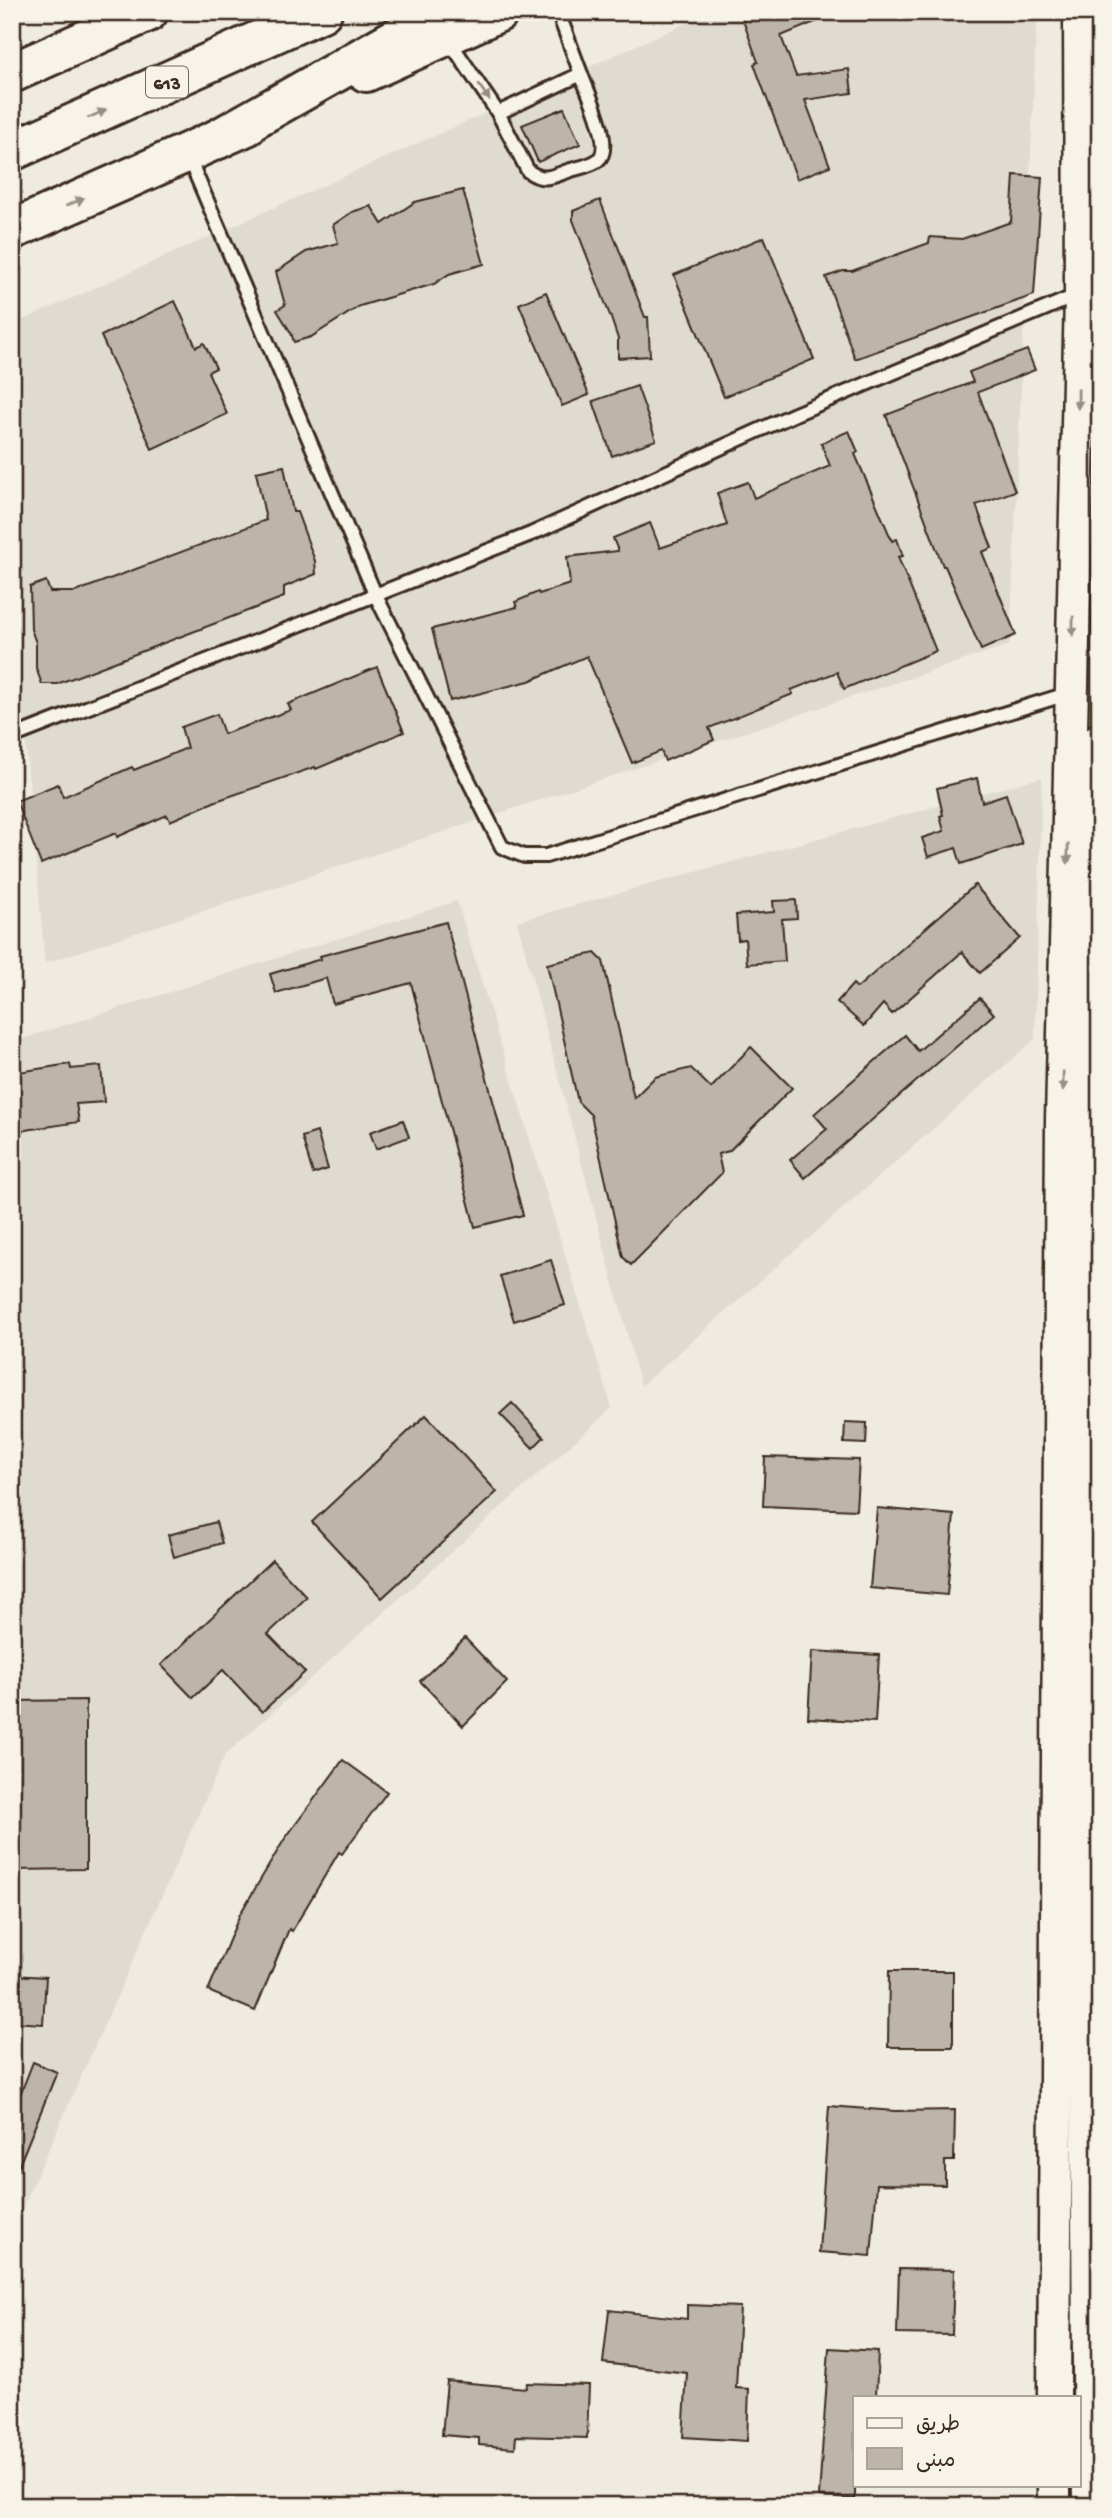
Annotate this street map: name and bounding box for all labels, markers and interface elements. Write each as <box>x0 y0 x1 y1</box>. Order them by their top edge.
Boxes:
road number: 613 <box>146 66 188 97</box>
one-way arrow <box>477 83 491 101</box>
one-way arrow <box>87 108 108 119</box>
one-way arrow <box>64 196 85 207</box>
one-way arrow <box>1073 388 1084 410</box>
one-way arrow <box>1068 616 1079 638</box>
one-way arrow <box>1062 843 1074 865</box>
one-way arrow <box>1057 1071 1068 1093</box>
legend <box>853 2396 1080 2486</box>
text: طريق <box>916 2414 960 2439</box>
text: مبنى <box>916 2450 955 2475</box>

